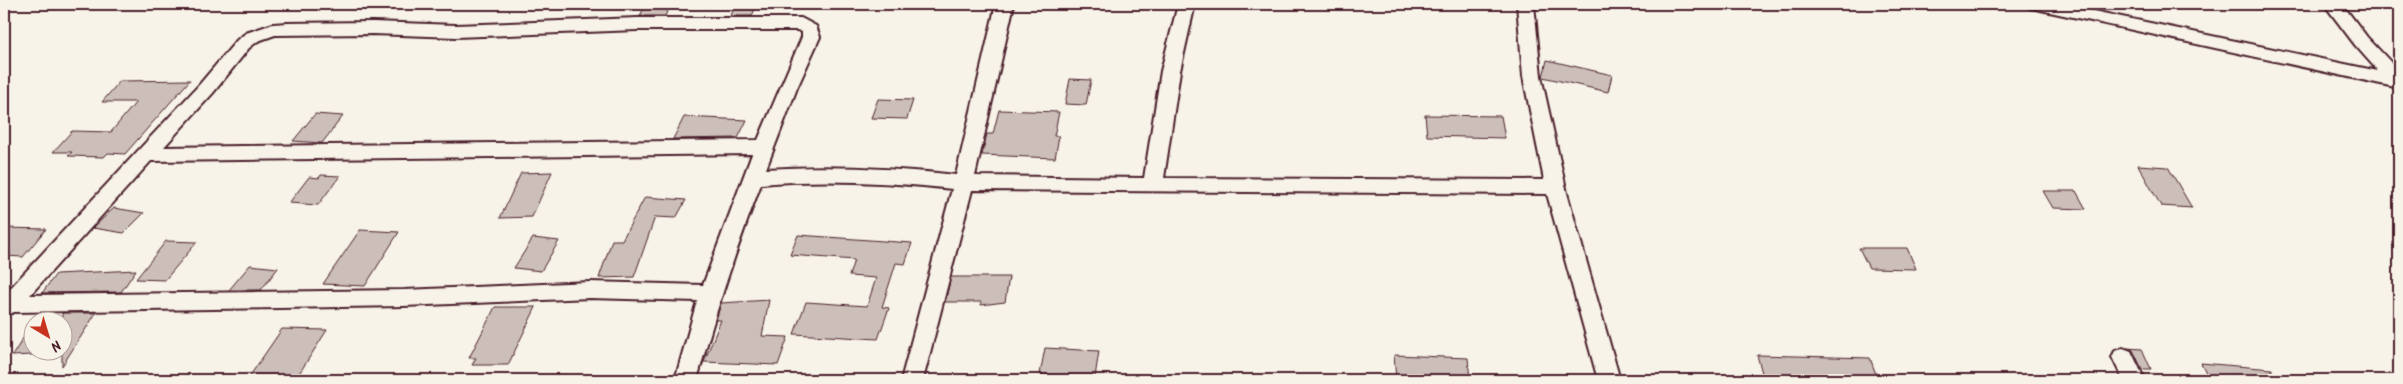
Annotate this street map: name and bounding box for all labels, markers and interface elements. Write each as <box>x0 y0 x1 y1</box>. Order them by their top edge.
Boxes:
north arrow <box>22 312 72 362</box>
text: N <box>45 334 66 357</box>

